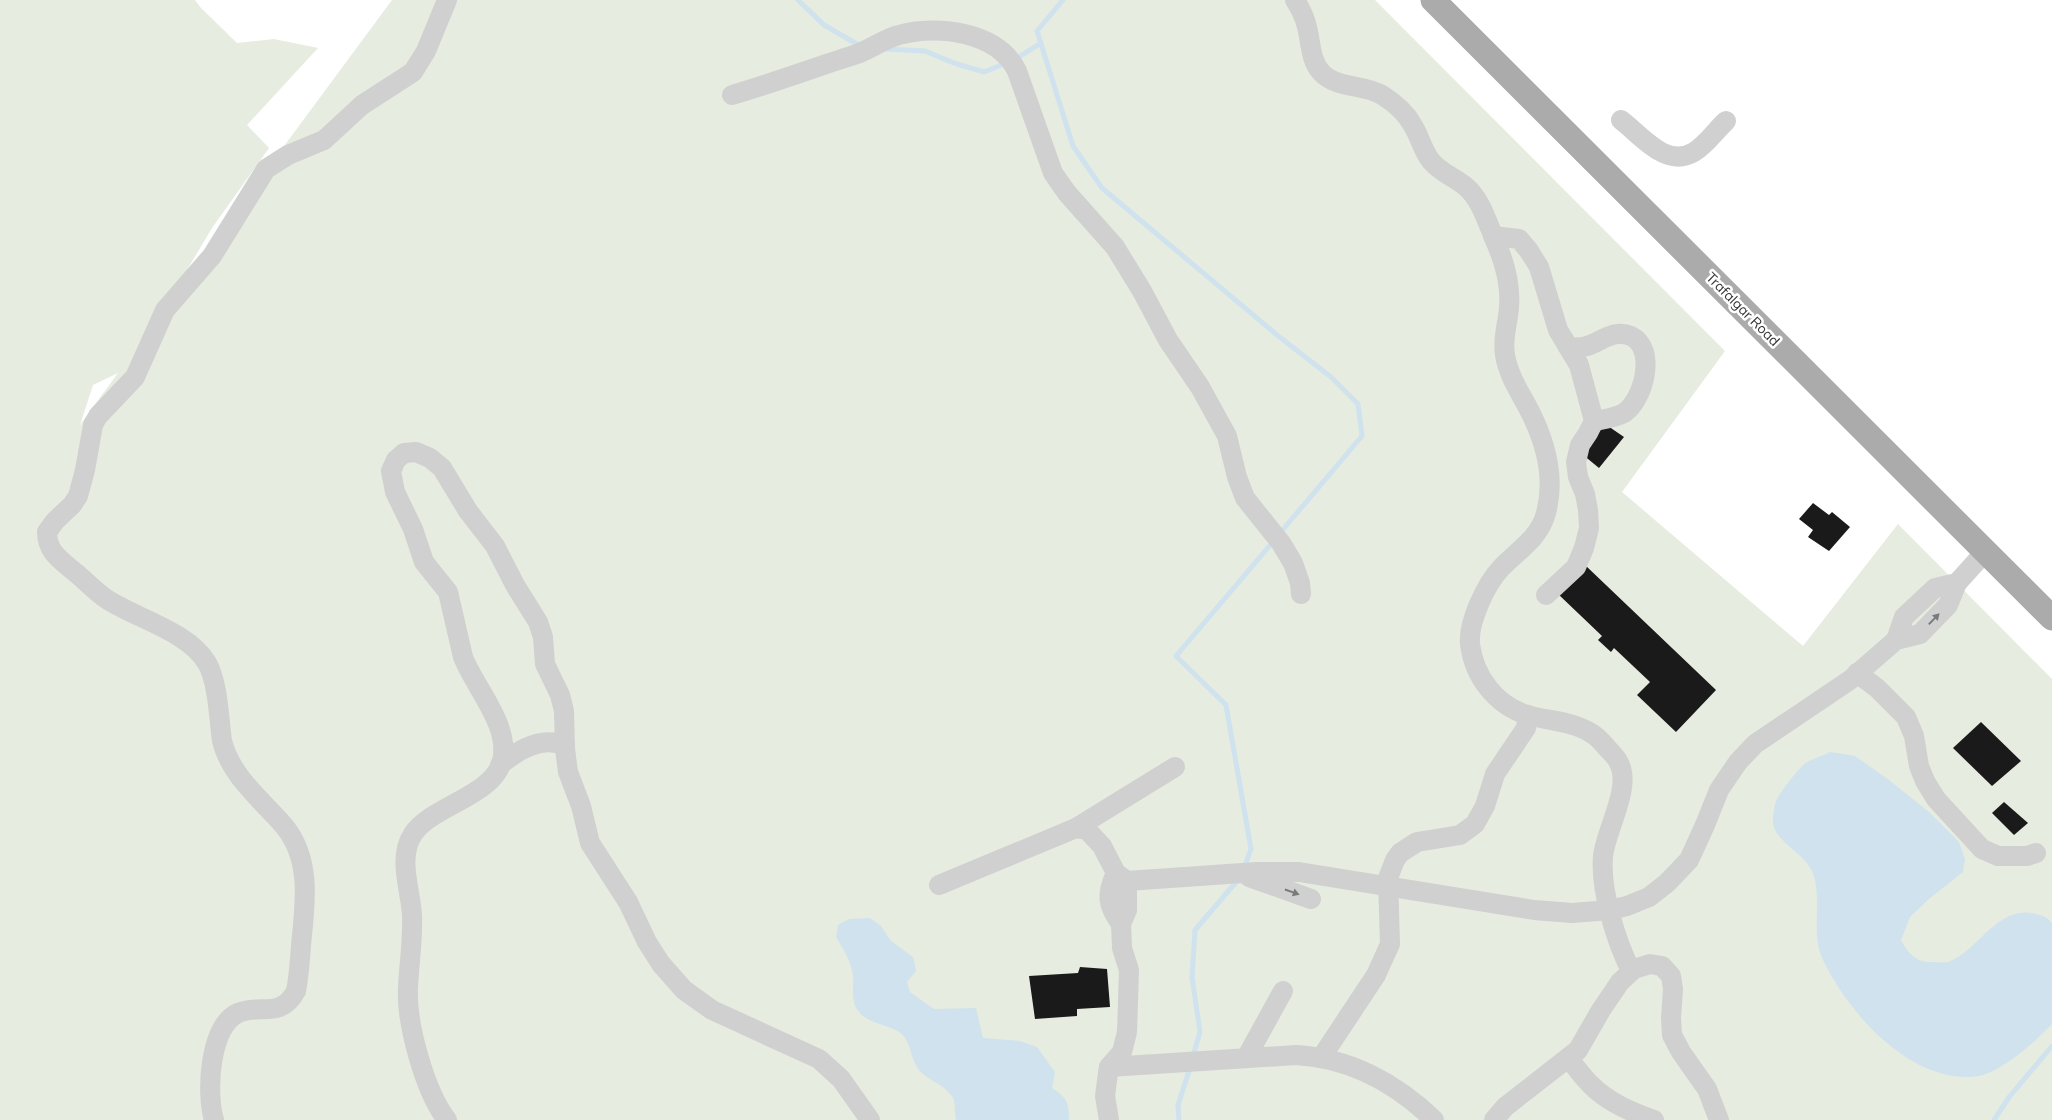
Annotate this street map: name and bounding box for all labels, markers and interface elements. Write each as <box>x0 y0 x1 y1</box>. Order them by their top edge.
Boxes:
street label: Trafalgar Road <box>1702 268 1784 350</box>
one-way arrow <box>1928 614 1940 626</box>
one-way arrow <box>1285 888 1300 896</box>

